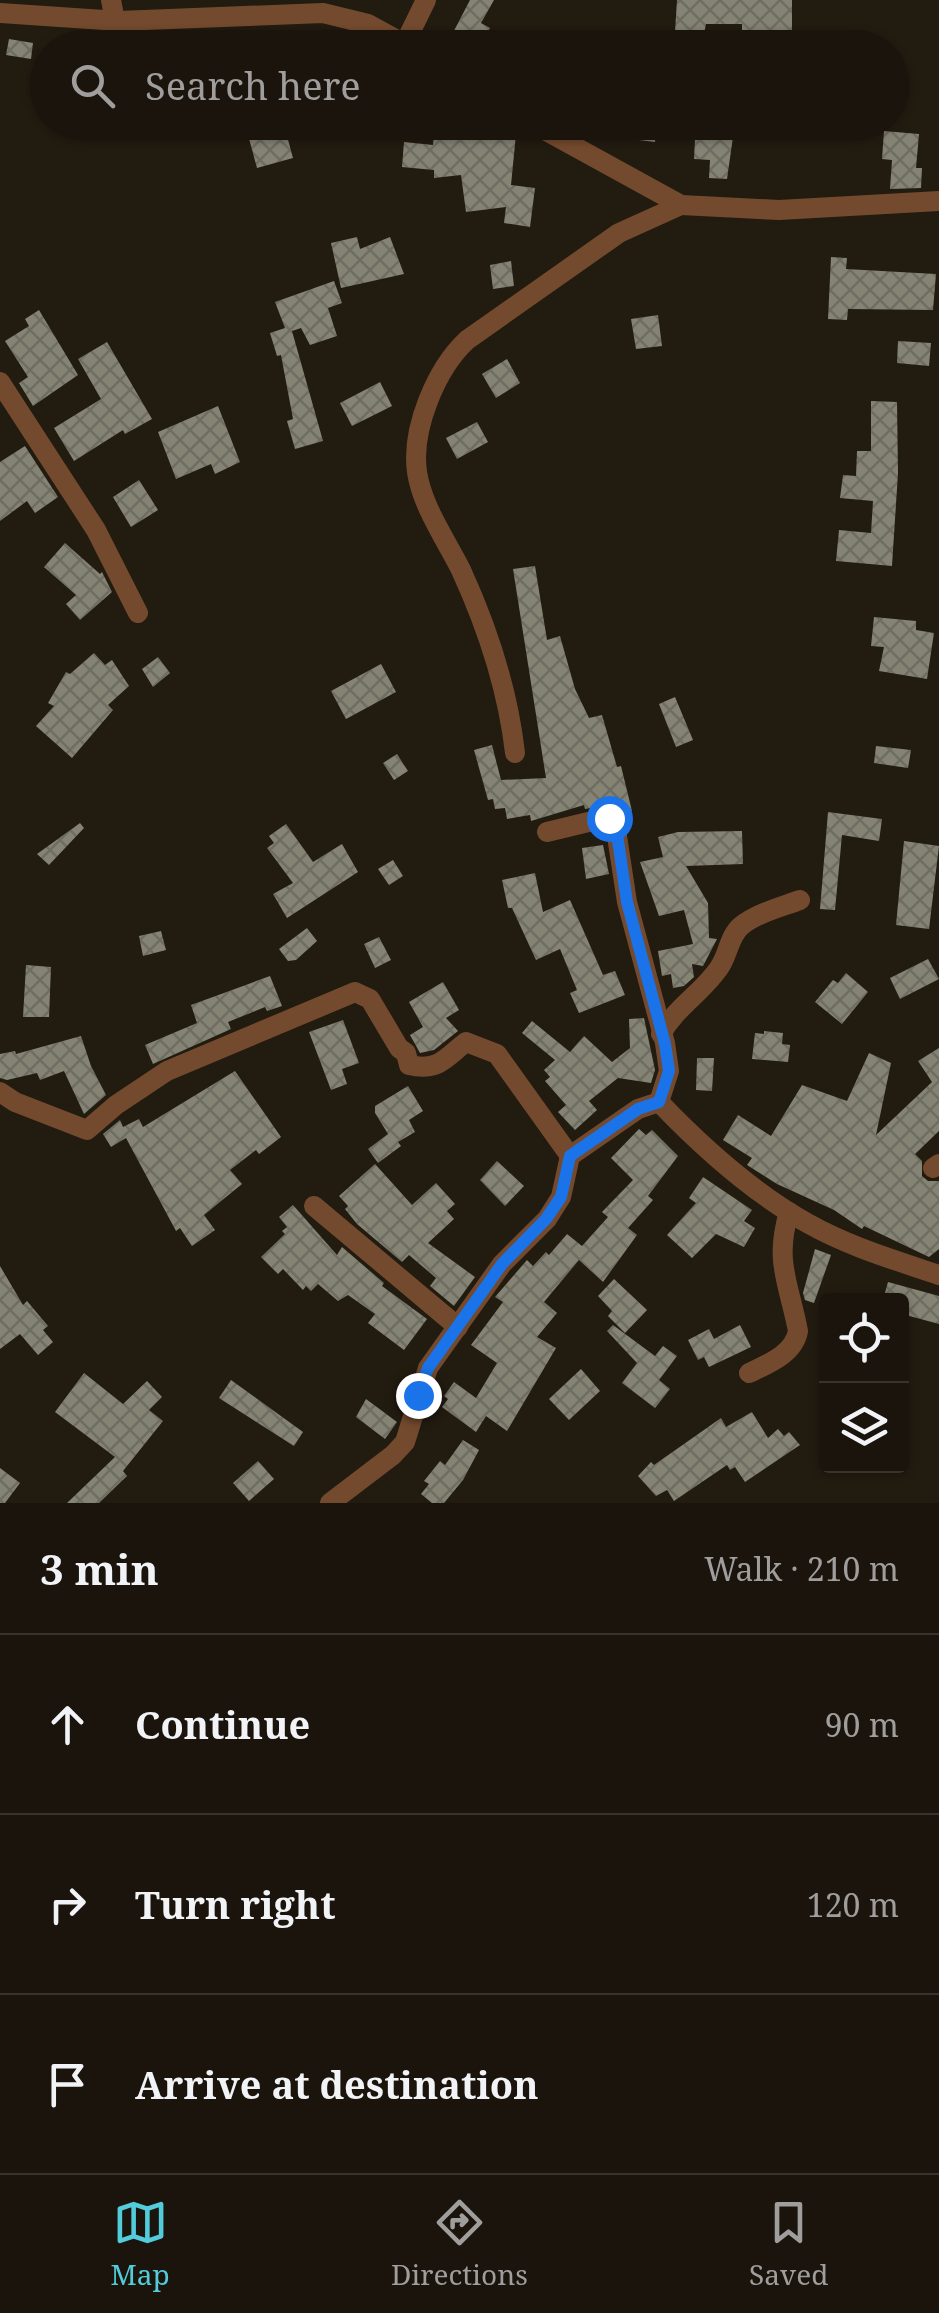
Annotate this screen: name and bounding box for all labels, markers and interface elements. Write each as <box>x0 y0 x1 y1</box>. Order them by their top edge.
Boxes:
search box <box>30 30 909 140</box>
icon: search <box>65 58 120 113</box>
text: Search here <box>145 59 361 111</box>
route start <box>587 796 633 842</box>
map controls <box>819 1293 909 1473</box>
button: locate <box>819 1293 909 1383</box>
route end <box>396 1373 442 1419</box>
button: layers <box>819 1383 909 1473</box>
text: 3 min <box>40 1540 159 1597</box>
text: Walk · 210 m <box>704 1547 899 1590</box>
icon: ahead <box>40 1697 95 1752</box>
text: Continue <box>135 1698 310 1750</box>
text: 90 m <box>825 1703 899 1746</box>
icon: right <box>40 1877 95 1932</box>
text: Turn right <box>135 1878 336 1930</box>
text: 120 m <box>807 1883 899 1926</box>
icon: arrive <box>40 2057 95 2112</box>
text: Arrive at destination <box>135 2058 539 2110</box>
tab: Map <box>111 2195 170 2293</box>
tab: Directions <box>391 2195 528 2293</box>
tab: Saved <box>749 2195 828 2293</box>

